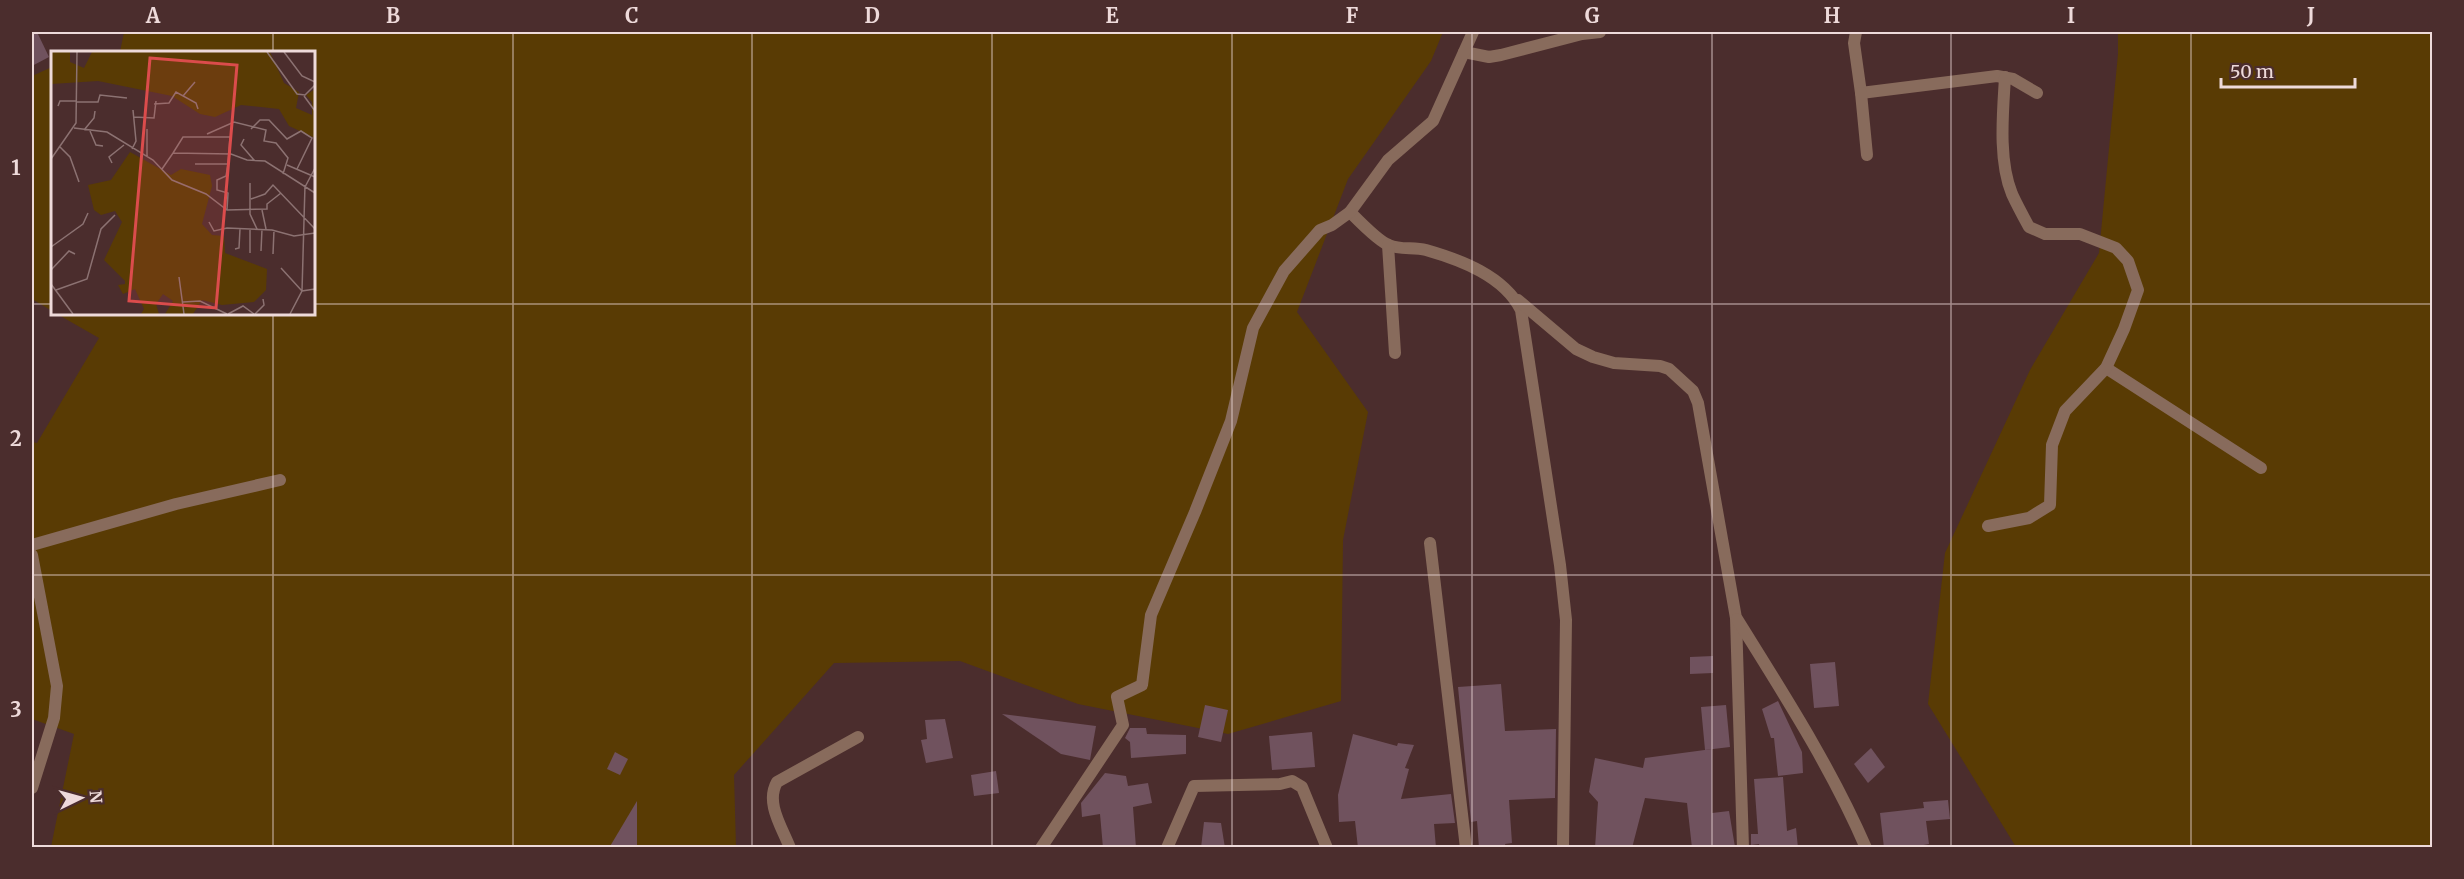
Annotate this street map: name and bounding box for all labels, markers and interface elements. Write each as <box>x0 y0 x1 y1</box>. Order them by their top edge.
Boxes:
text: A <box>145 3 161 28</box>
text: B <box>386 3 400 28</box>
text: C <box>625 3 639 28</box>
text: D <box>864 3 880 28</box>
text: E <box>1105 3 1119 28</box>
text: F <box>1346 3 1359 28</box>
text: G <box>1585 3 1600 28</box>
text: H <box>1824 3 1840 28</box>
text: I <box>2067 3 2075 28</box>
text: J <box>2306 3 2315 28</box>
inset map <box>51 51 315 315</box>
scale bar <box>2221 51 2354 89</box>
text: 50 m <box>2230 60 2274 83</box>
text: 1 <box>11 155 21 180</box>
text: 2 <box>10 426 22 451</box>
text: 3 <box>10 697 22 722</box>
north arrow <box>51 768 111 828</box>
text: N <box>85 790 106 804</box>

